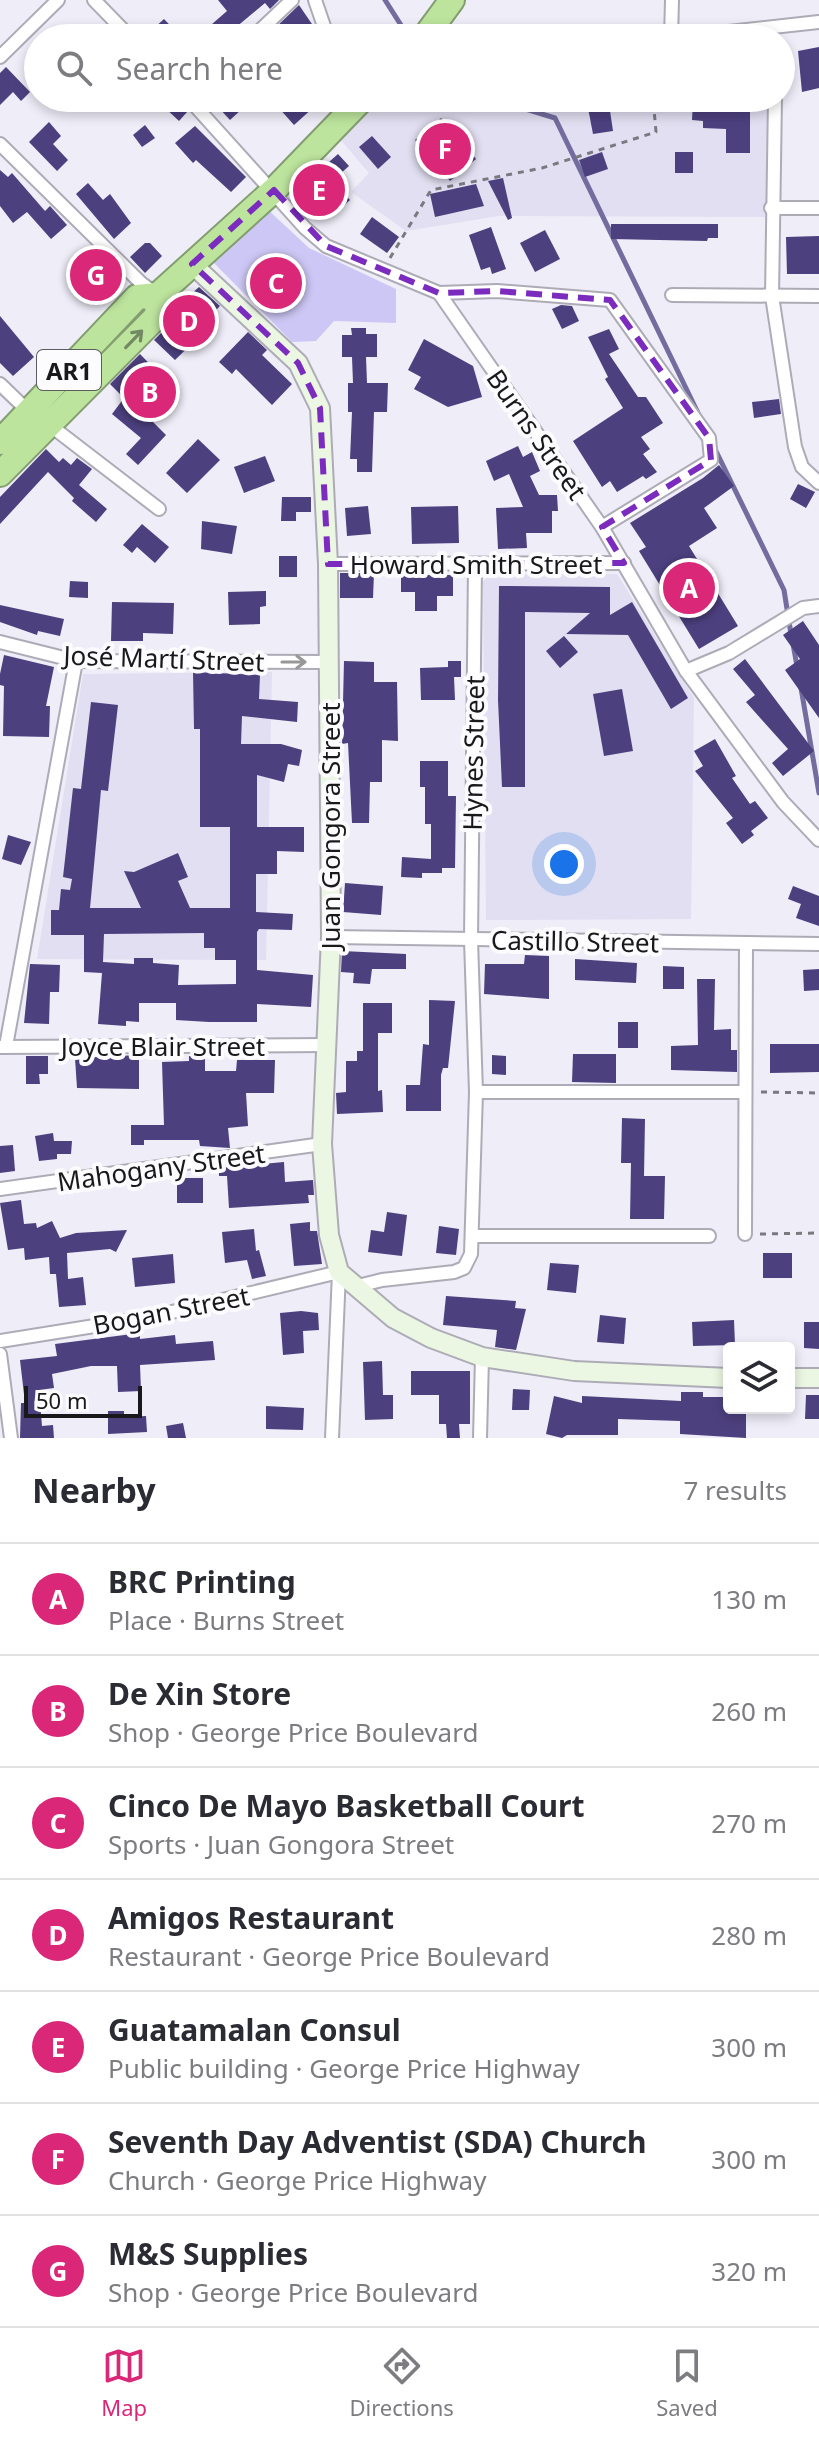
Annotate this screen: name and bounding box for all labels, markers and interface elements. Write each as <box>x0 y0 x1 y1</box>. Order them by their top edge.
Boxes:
search box <box>24 24 795 112</box>
icon: search <box>52 46 96 90</box>
text: Search here <box>116 48 283 89</box>
pin: F <box>419 119 471 179</box>
pin: E <box>293 160 345 220</box>
pin: G <box>70 245 122 305</box>
pin: C <box>250 253 302 313</box>
pin: D <box>163 291 215 351</box>
one-way arrow <box>125 329 144 349</box>
road number: AR1 <box>37 350 101 390</box>
pin: B <box>124 362 176 422</box>
street label: Burns Street <box>479 362 595 506</box>
street label: Howard Smith Street <box>350 546 602 582</box>
pin: A <box>663 558 715 618</box>
street label: José Martí Street <box>60 636 265 679</box>
one-way arrow <box>280 654 307 670</box>
street label: Hynes Street <box>454 675 492 831</box>
street label: Juan Gongora Street <box>312 702 348 953</box>
your location <box>544 844 584 884</box>
street label: Castillo Street <box>491 922 659 960</box>
street label: Joyce Blair Street <box>58 1028 265 1064</box>
street label: Mahogany Street <box>55 1135 267 1199</box>
street label: Bogan Street <box>90 1277 252 1343</box>
map controls <box>723 1342 795 1414</box>
button: layers <box>723 1342 795 1414</box>
scale bar <box>24 1382 142 1418</box>
text: 50 m <box>36 1385 87 1415</box>
text: Nearby <box>32 1467 156 1513</box>
text: 7 results <box>683 1472 787 1508</box>
text: BRC Printing <box>108 1561 296 1602</box>
text: A <box>49 1581 67 1617</box>
text: 130 m <box>711 1581 787 1617</box>
text: Place · Burns Street <box>108 1602 344 1638</box>
text: De Xin Store <box>108 1673 291 1714</box>
text: B <box>49 1693 67 1729</box>
text: 260 m <box>711 1693 787 1729</box>
text: Shop · George Price Boulevard <box>108 1714 478 1750</box>
text: Cinco De Mayo Basketball Court <box>108 1785 584 1826</box>
text: C <box>50 1805 66 1841</box>
text: 270 m <box>711 1805 787 1841</box>
text: Sports · Juan Gongora Street <box>108 1826 454 1862</box>
text: Amigos Restaurant <box>108 1897 394 1938</box>
text: D <box>48 1917 68 1953</box>
text: 280 m <box>711 1917 787 1953</box>
text: Restaurant · George Price Boulevard <box>108 1938 550 1974</box>
text: Guatamalan Consul <box>108 2009 401 2050</box>
text: E <box>51 2029 65 2065</box>
text: 300 m <box>711 2029 787 2065</box>
text: Public building · George Price Highway <box>108 2050 580 2086</box>
text: Seventh Day Adventist (SDA) Church <box>108 2121 647 2162</box>
text: F <box>51 2141 65 2177</box>
text: 300 m <box>711 2141 787 2177</box>
text: Church · George Price Highway <box>108 2162 486 2198</box>
text: M&S Supplies <box>108 2233 308 2274</box>
text: G <box>49 2253 67 2289</box>
text: 320 m <box>711 2253 787 2289</box>
text: Shop · George Price Boulevard <box>108 2274 478 2310</box>
tab: Map <box>101 2344 147 2422</box>
tab: Directions <box>349 2344 454 2422</box>
tab: Saved <box>656 2344 718 2422</box>

